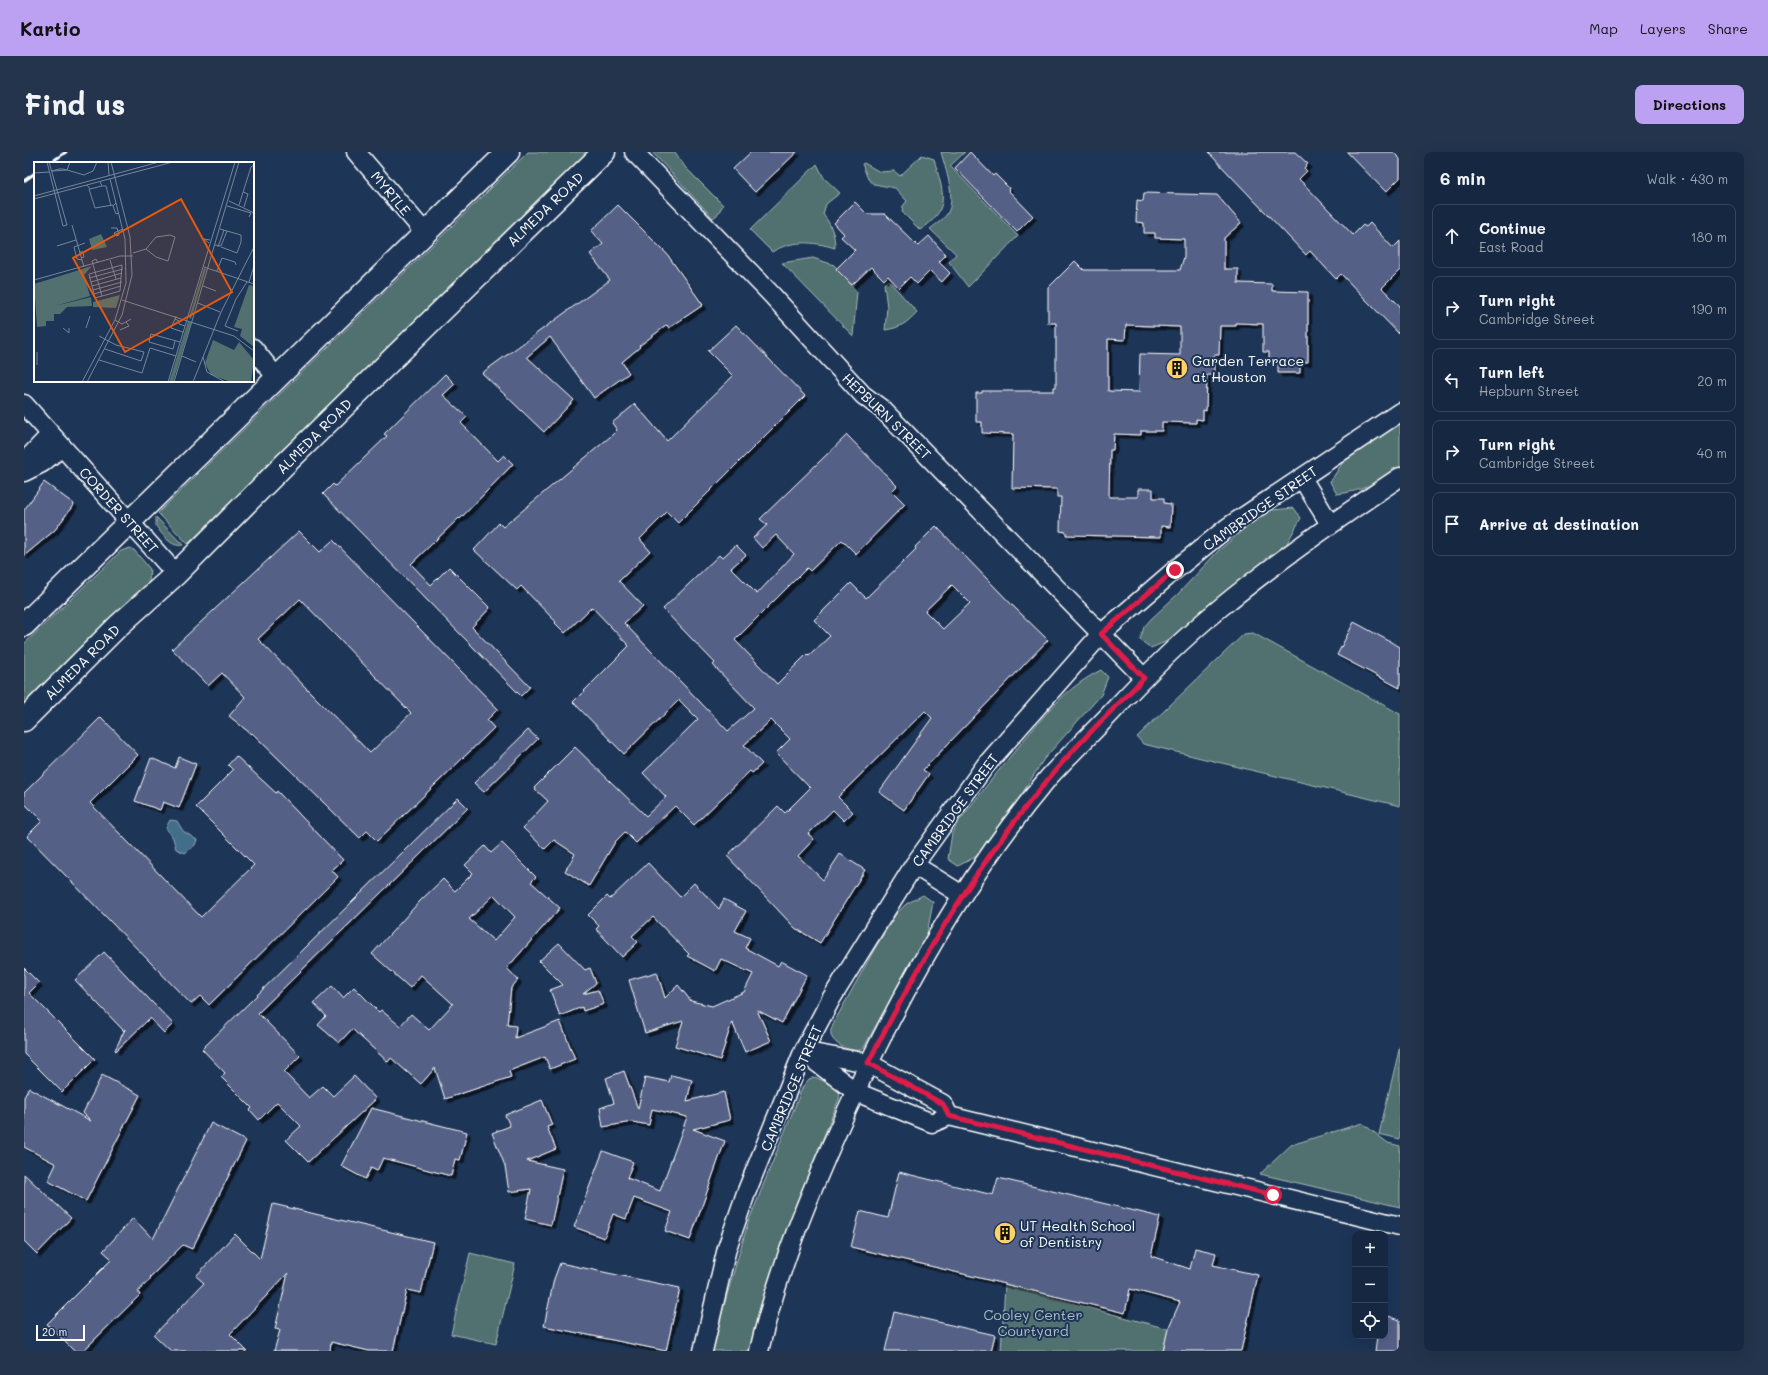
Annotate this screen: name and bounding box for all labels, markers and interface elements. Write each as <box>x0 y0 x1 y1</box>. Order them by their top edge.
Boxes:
text: Kartio <box>20 16 80 41</box>
text: Map <box>1589 19 1618 38</box>
text: Layers <box>1640 19 1686 38</box>
text: Share <box>1708 19 1748 38</box>
button: Directions <box>1635 85 1744 124</box>
text: Find us <box>24 86 125 122</box>
inset map <box>34 162 254 382</box>
street label: MYRTLE <box>367 167 415 219</box>
text: 6 min <box>1440 167 1485 189</box>
street label: ALMEDA ROAD <box>503 168 587 250</box>
text: Walk · 430 m <box>1647 170 1728 187</box>
text: Continue <box>1479 218 1546 238</box>
icon: ahead <box>1441 225 1463 247</box>
text: 180 m <box>1691 228 1727 245</box>
text: East Road <box>1479 238 1543 255</box>
text: Turn right <box>1479 290 1556 310</box>
icon: right <box>1441 297 1463 319</box>
text: 190 m <box>1691 300 1727 317</box>
text: Cambridge Street <box>1479 310 1595 327</box>
place label: Garden Terrace at Houston <box>1192 351 1304 386</box>
building icon: Garden Terrace at Houston <box>1164 355 1190 381</box>
text: Turn left <box>1479 362 1544 382</box>
street label: HEPBURN STREET <box>838 369 936 464</box>
icon: left <box>1441 369 1463 391</box>
text: 20 m <box>1697 372 1727 389</box>
text: Hepburn Street <box>1479 382 1579 399</box>
street label: ALMEDA ROAD <box>272 394 356 478</box>
text: Turn right <box>1479 434 1556 454</box>
icon: right <box>1441 441 1463 463</box>
text: 40 m <box>1697 444 1727 461</box>
text: Cambridge Street <box>1479 454 1595 471</box>
street label: CAMBRIDGE STREET <box>1199 461 1321 555</box>
street label: CORDER STREET <box>75 463 163 557</box>
icon: arrive <box>1441 513 1463 535</box>
text: Arrive at destination <box>1479 514 1639 534</box>
route end <box>1166 561 1184 579</box>
street label: ALMEDA ROAD <box>40 620 124 704</box>
street label: CAMBRIDGE STREET <box>907 749 1003 870</box>
street label: CAMBRIDGE STREET <box>756 1022 826 1154</box>
route start <box>1264 1186 1282 1204</box>
place label: UT Health School of Dentistry <box>1020 1216 1135 1251</box>
building icon: UT Health School of Dentistry <box>992 1220 1018 1246</box>
map controls <box>1352 1231 1388 1339</box>
button: + <box>1352 1231 1388 1267</box>
button: − <box>1352 1267 1388 1303</box>
button: locate <box>1352 1303 1388 1339</box>
park label: Cooley Center Courtyard <box>984 1305 1082 1340</box>
scale bar <box>36 1323 85 1342</box>
text: 20 m <box>42 1324 67 1339</box>

